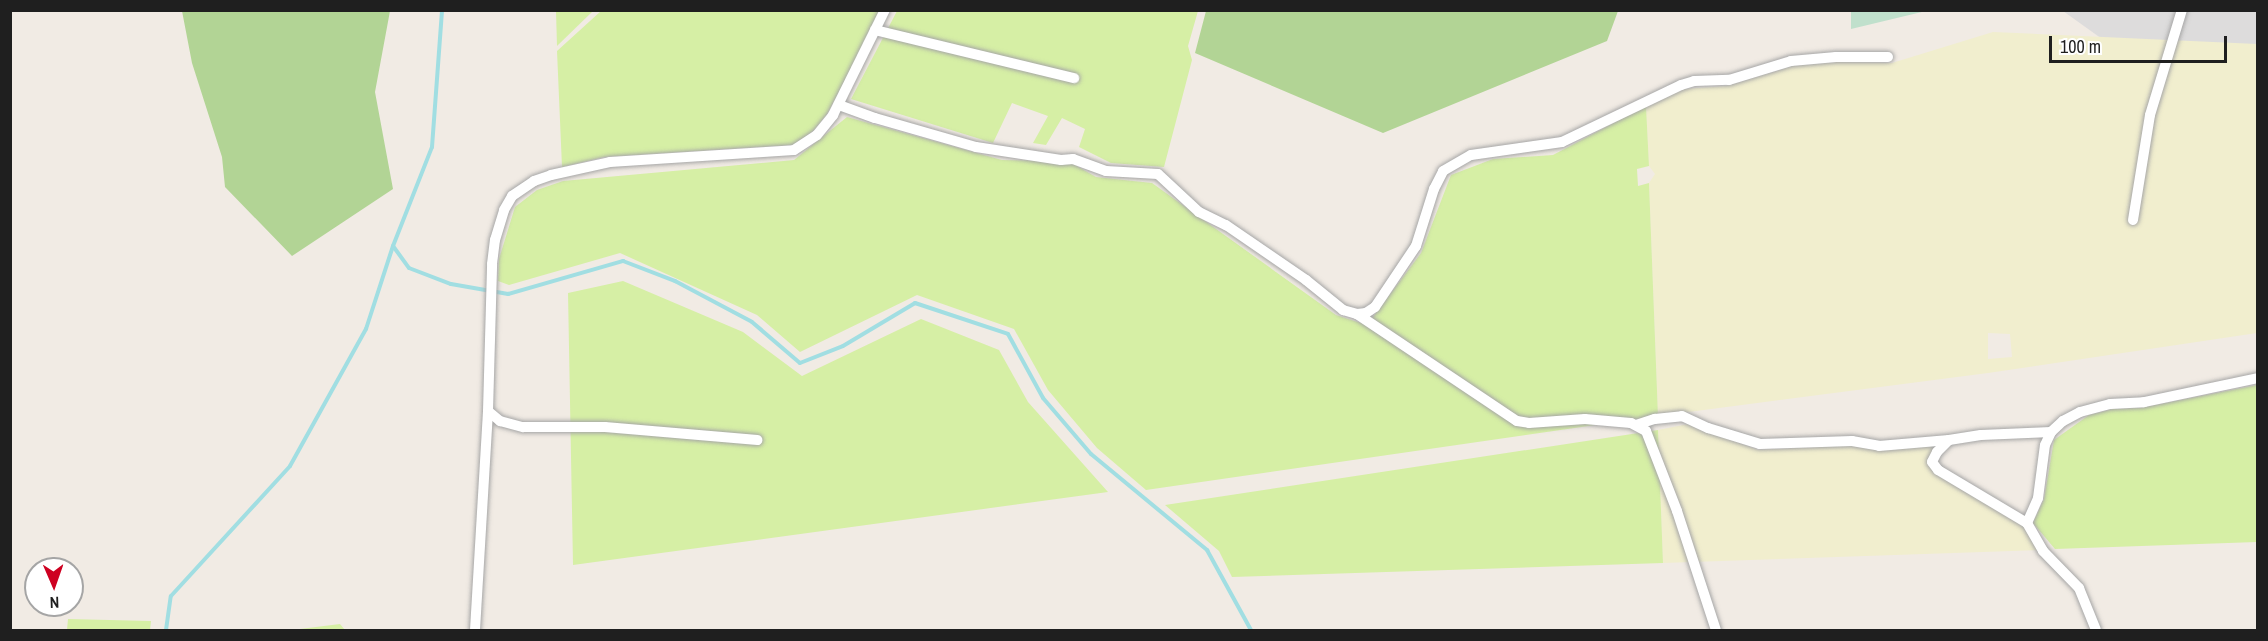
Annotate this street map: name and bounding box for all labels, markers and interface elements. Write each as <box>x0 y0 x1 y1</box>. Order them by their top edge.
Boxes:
scale bar <box>2052 24 2230 62</box>
text: 100 m <box>2060 34 2101 59</box>
north arrow <box>24 557 84 617</box>
text: N <box>49 592 60 614</box>

